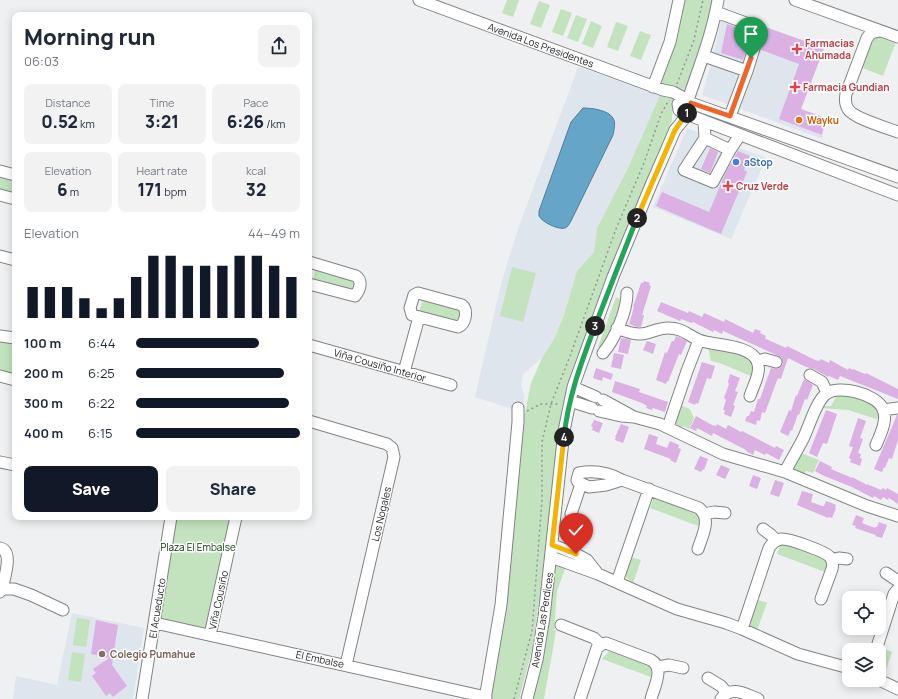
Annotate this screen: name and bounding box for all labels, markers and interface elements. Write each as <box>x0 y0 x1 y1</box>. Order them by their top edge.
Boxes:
pin <box>734 17 768 58</box>
street label: Avenida Los Presidentes <box>486 19 596 71</box>
text: Morning run <box>24 22 155 52</box>
icon: arrive <box>740 23 762 45</box>
button: share <box>258 25 300 67</box>
place label: Farmacias Ahumada <box>805 36 855 62</box>
marker: Farmacias Ahumada <box>792 44 802 54</box>
text: 06:03 <box>24 52 59 70</box>
place label: Farmacia Gundian <box>803 80 889 94</box>
marker: Farmacia Gundian <box>790 82 800 92</box>
text: Distance <box>45 95 91 110</box>
text: Time <box>150 95 174 110</box>
text: Pace <box>244 95 268 110</box>
pin: 1 <box>677 103 697 123</box>
text: 1 <box>685 105 689 120</box>
text: 0.52 <box>41 110 78 133</box>
text: 3:21 <box>145 110 179 133</box>
text: 6:26 <box>227 110 264 133</box>
place label: Wayku <box>807 113 839 127</box>
marker: Wayku <box>794 115 804 125</box>
text: km <box>78 116 95 131</box>
text: /km <box>264 116 285 131</box>
place label: aStop <box>744 155 773 169</box>
marker: aStop <box>731 157 741 167</box>
text: Elevation <box>45 163 91 178</box>
text: Heart rate <box>136 163 188 178</box>
text: kcal <box>246 163 266 178</box>
text: 6 <box>57 178 68 201</box>
text: 171 <box>137 178 162 201</box>
text: 32 <box>246 178 266 201</box>
place label: Cruz Verde <box>736 179 789 193</box>
marker: Cruz Verde <box>723 181 733 191</box>
text: m <box>68 184 79 199</box>
text: bpm <box>162 184 187 199</box>
pin: 2 <box>627 208 647 228</box>
text: 2 <box>634 210 640 225</box>
text: Elevation <box>24 224 79 242</box>
text: 44–49 m <box>248 224 300 242</box>
pin: 3 <box>585 316 605 336</box>
text: 3 <box>592 318 598 333</box>
text: 100 m <box>24 334 61 352</box>
text: 6:44 <box>88 334 115 352</box>
street label: Viña Cousiño Interior <box>332 345 428 385</box>
text: 200 m <box>24 364 63 382</box>
text: 6:25 <box>88 364 115 382</box>
text: 300 m <box>24 394 63 412</box>
text: 6:22 <box>88 394 115 412</box>
text: 400 m <box>24 424 63 442</box>
text: 6:15 <box>88 424 113 442</box>
pin: 4 <box>554 427 574 447</box>
text: 4 <box>561 429 567 444</box>
button: Save <box>24 466 158 512</box>
button: Share <box>166 466 300 512</box>
street label: Los Nogales <box>368 485 394 543</box>
pin <box>559 513 593 554</box>
icon: check <box>565 519 587 541</box>
park label: Plaza El Embalse <box>160 540 236 554</box>
street label: Viña Cousiño <box>205 569 231 631</box>
street label: Avenida Las Perdices <box>528 571 556 669</box>
street label: El Acueducto <box>145 577 169 639</box>
map controls <box>842 591 886 687</box>
button: locate <box>842 591 886 635</box>
button: layers <box>842 643 886 687</box>
place label: Colegio Pumahue <box>110 647 195 661</box>
street label: El Embalse <box>295 647 346 671</box>
marker: Colegio Pumahue <box>97 649 107 659</box>

